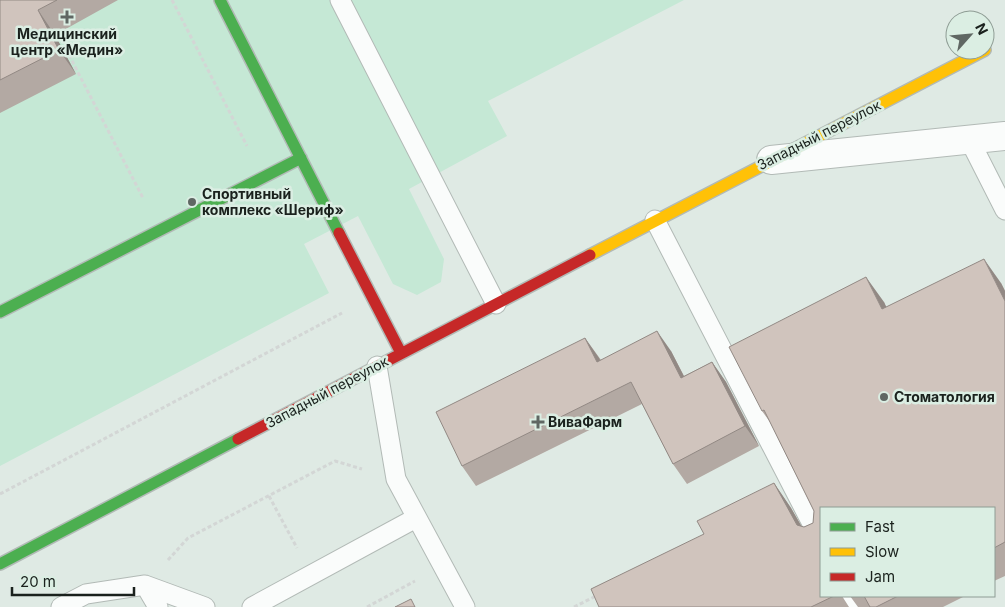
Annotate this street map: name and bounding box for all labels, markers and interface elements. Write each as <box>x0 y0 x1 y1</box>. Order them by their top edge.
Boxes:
marker: Медицинский центр «Медин» <box>60 10 74 24</box>
north arrow <box>945 10 995 60</box>
text: N <box>972 20 992 37</box>
place label: Медицинский центр «Медин» <box>11 25 123 58</box>
street label: Западный переулок <box>754 96 884 173</box>
place label: Спортивный комплекс «Шериф» <box>202 185 344 218</box>
marker: Спортивный комплекс «Шериф» <box>186 196 198 208</box>
street label: Западный переулок <box>263 352 391 431</box>
place label: Стоматология <box>894 388 995 405</box>
marker: Стоматология <box>878 391 890 403</box>
place label: ВиваФарм <box>548 413 622 430</box>
marker: ВиваФарм <box>532 416 544 428</box>
legend <box>820 507 995 597</box>
text: Fast <box>865 517 895 536</box>
text: Slow <box>865 542 899 561</box>
scale bar <box>12 564 135 596</box>
text: Jam <box>865 567 895 586</box>
text: 20 m <box>20 572 56 591</box>

